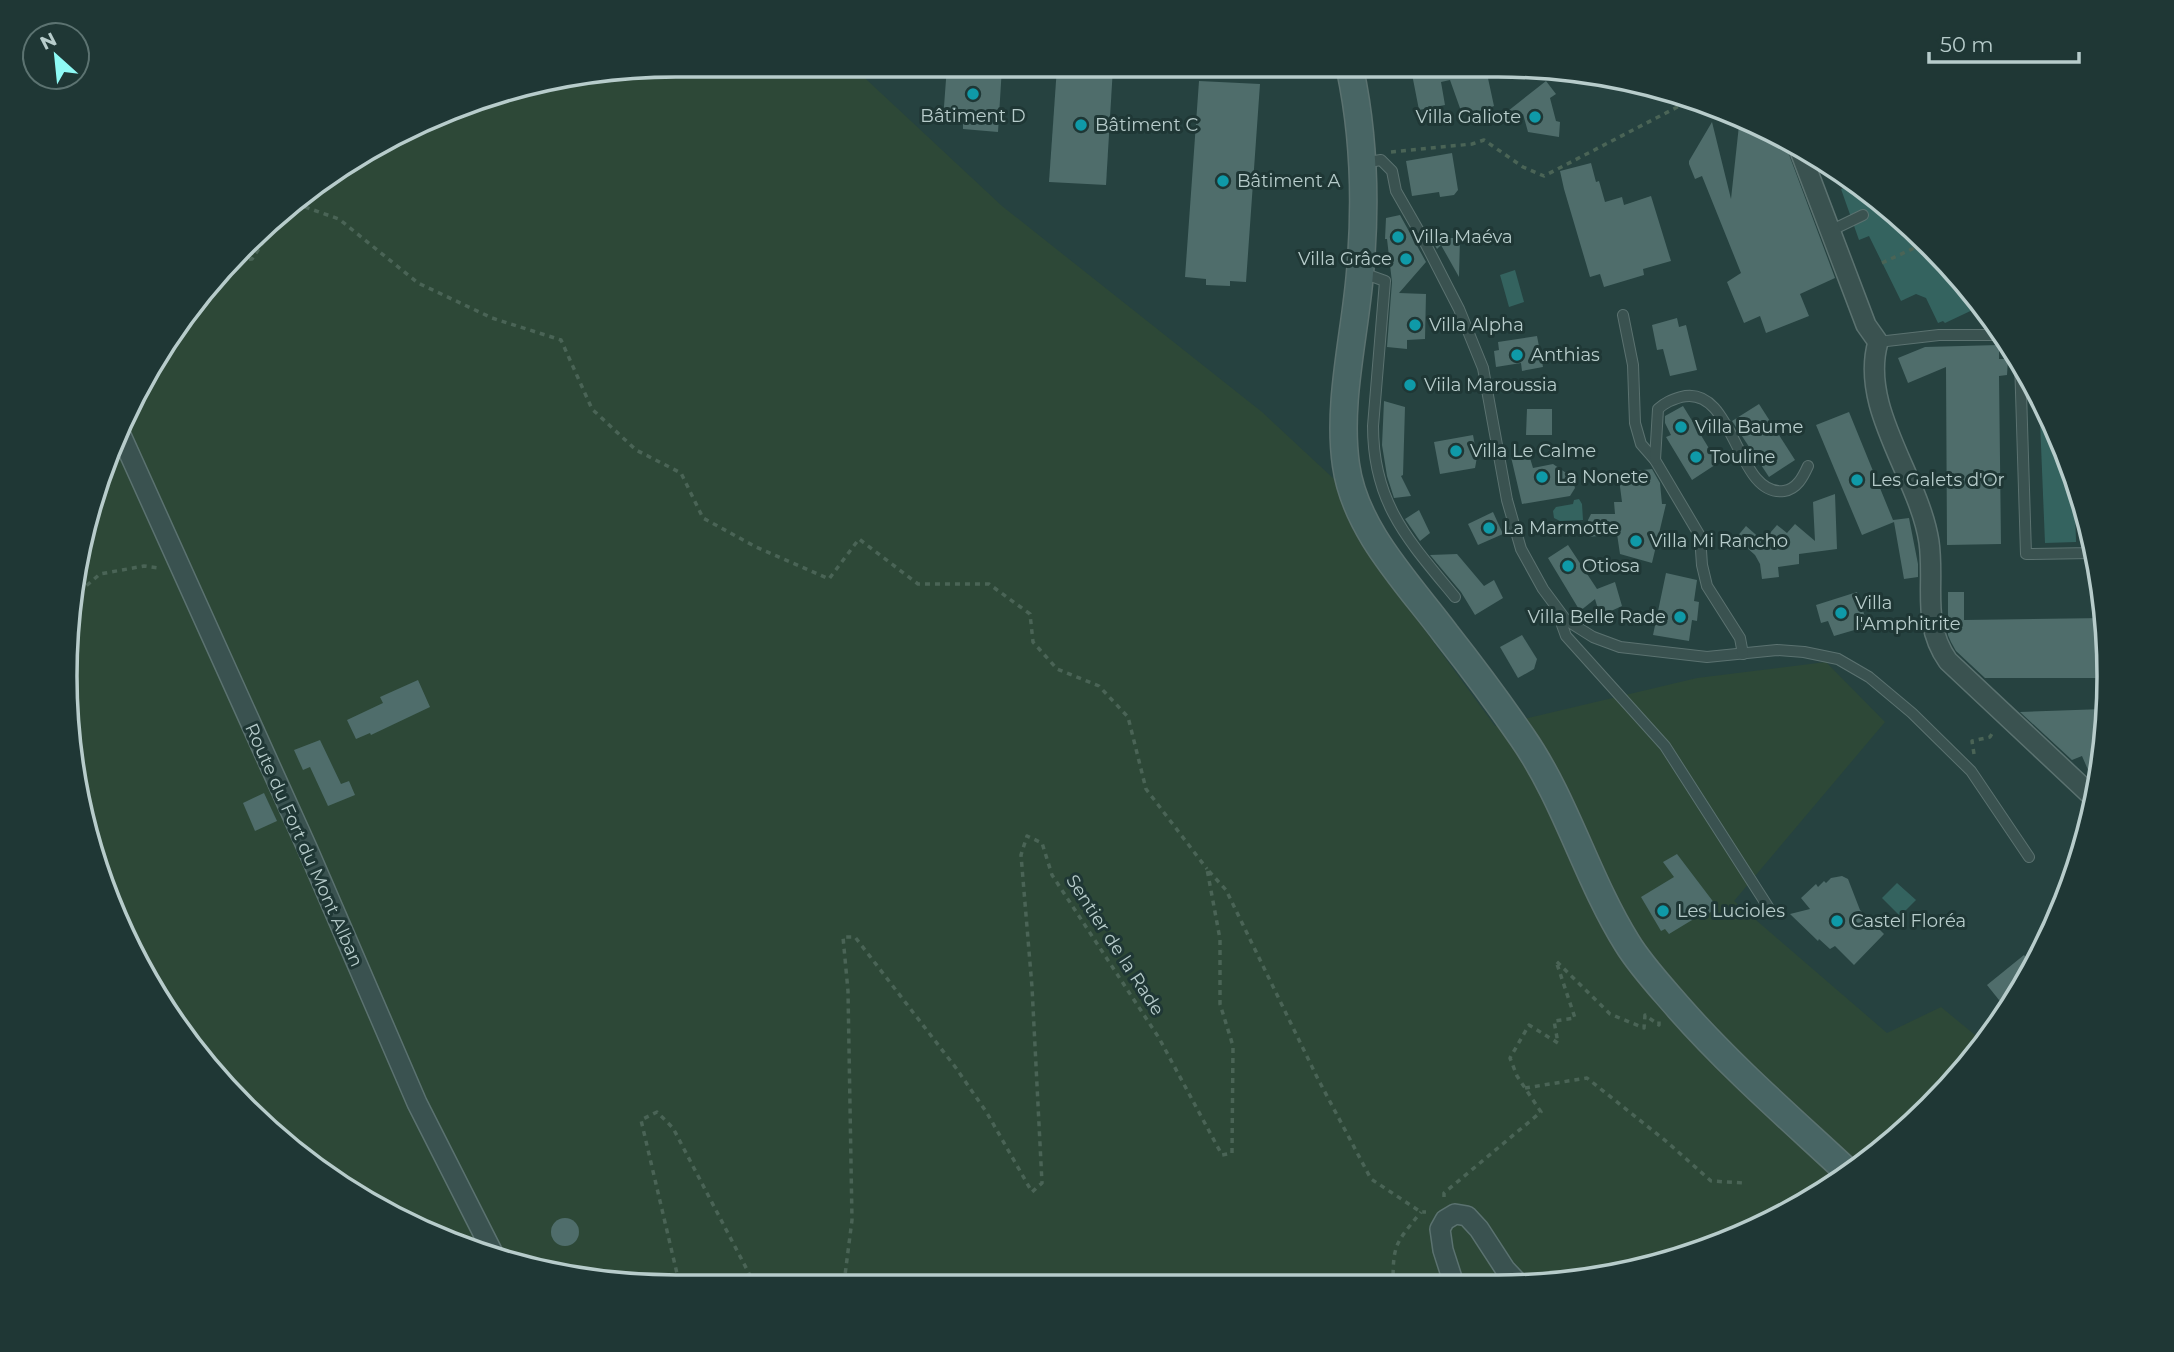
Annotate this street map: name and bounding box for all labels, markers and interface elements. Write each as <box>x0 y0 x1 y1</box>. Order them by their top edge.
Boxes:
north arrow <box>21 21 91 91</box>
scale bar <box>1929 21 2080 65</box>
text: N <box>36 28 61 55</box>
text: 50 m <box>1940 32 1994 57</box>
marker: Bâtiment D <box>965 86 981 102</box>
place label: Bâtiment D <box>920 105 1026 127</box>
place label: Villa Galiote <box>1416 106 1521 128</box>
marker: Villa Galiote <box>1527 109 1543 125</box>
place label: Bâtiment C <box>1095 114 1199 136</box>
marker: Bâtiment C <box>1073 117 1089 133</box>
place label: Bâtiment A <box>1237 170 1341 192</box>
marker: Bâtiment A <box>1215 173 1231 189</box>
place label: Villa Maéva <box>1412 226 1513 248</box>
marker: Villa Maéva <box>1390 229 1406 245</box>
place label: Villa Grâce <box>1298 248 1392 270</box>
marker: Villa Grâce <box>1398 251 1414 267</box>
place label: Villa Alpha <box>1429 314 1524 336</box>
marker: Villa Alpha <box>1407 317 1423 333</box>
place label: Anthias <box>1531 344 1600 366</box>
marker: Anthias <box>1509 347 1525 363</box>
place label: Viila Maroussia <box>1424 374 1557 396</box>
marker: Viila Maroussia <box>1402 377 1418 393</box>
place label: Villa Baume <box>1695 416 1803 438</box>
marker: Villa Baume <box>1673 419 1689 435</box>
place label: Villa Le Calme <box>1470 440 1596 462</box>
marker: Villa Le Calme <box>1448 443 1464 459</box>
place label: Touline <box>1710 446 1776 468</box>
marker: Touline <box>1688 449 1704 465</box>
place label: La Nonete <box>1556 466 1649 488</box>
marker: La Nonete <box>1534 469 1550 485</box>
place label: Les Galets d'Or <box>1871 469 2005 491</box>
marker: Les Galets d'Or <box>1849 472 1865 488</box>
place label: La Marmotte <box>1503 517 1619 539</box>
marker: La Marmotte <box>1481 520 1497 536</box>
place label: Villa Mi Rancho <box>1650 530 1788 552</box>
marker: Villa Mi Rancho <box>1628 533 1644 549</box>
place label: Otiosa <box>1582 555 1640 577</box>
marker: Otiosa <box>1560 558 1576 574</box>
place label: Villa l'Amphitrite <box>1855 592 1961 635</box>
marker: Villa l'Amphitrite <box>1833 605 1849 621</box>
place label: Villa Belle Rade <box>1528 606 1666 628</box>
marker: Villa Belle Rade <box>1672 609 1688 625</box>
street label: Route du Fort du Mont Alban <box>240 720 368 970</box>
street label: Sentier de la Rade <box>1061 870 1169 1020</box>
place label: Les Lucioles <box>1677 900 1785 922</box>
marker: Les Lucioles <box>1655 903 1671 919</box>
place label: Castel Floréa <box>1851 910 1966 932</box>
marker: Castel Floréa <box>1829 913 1845 929</box>

